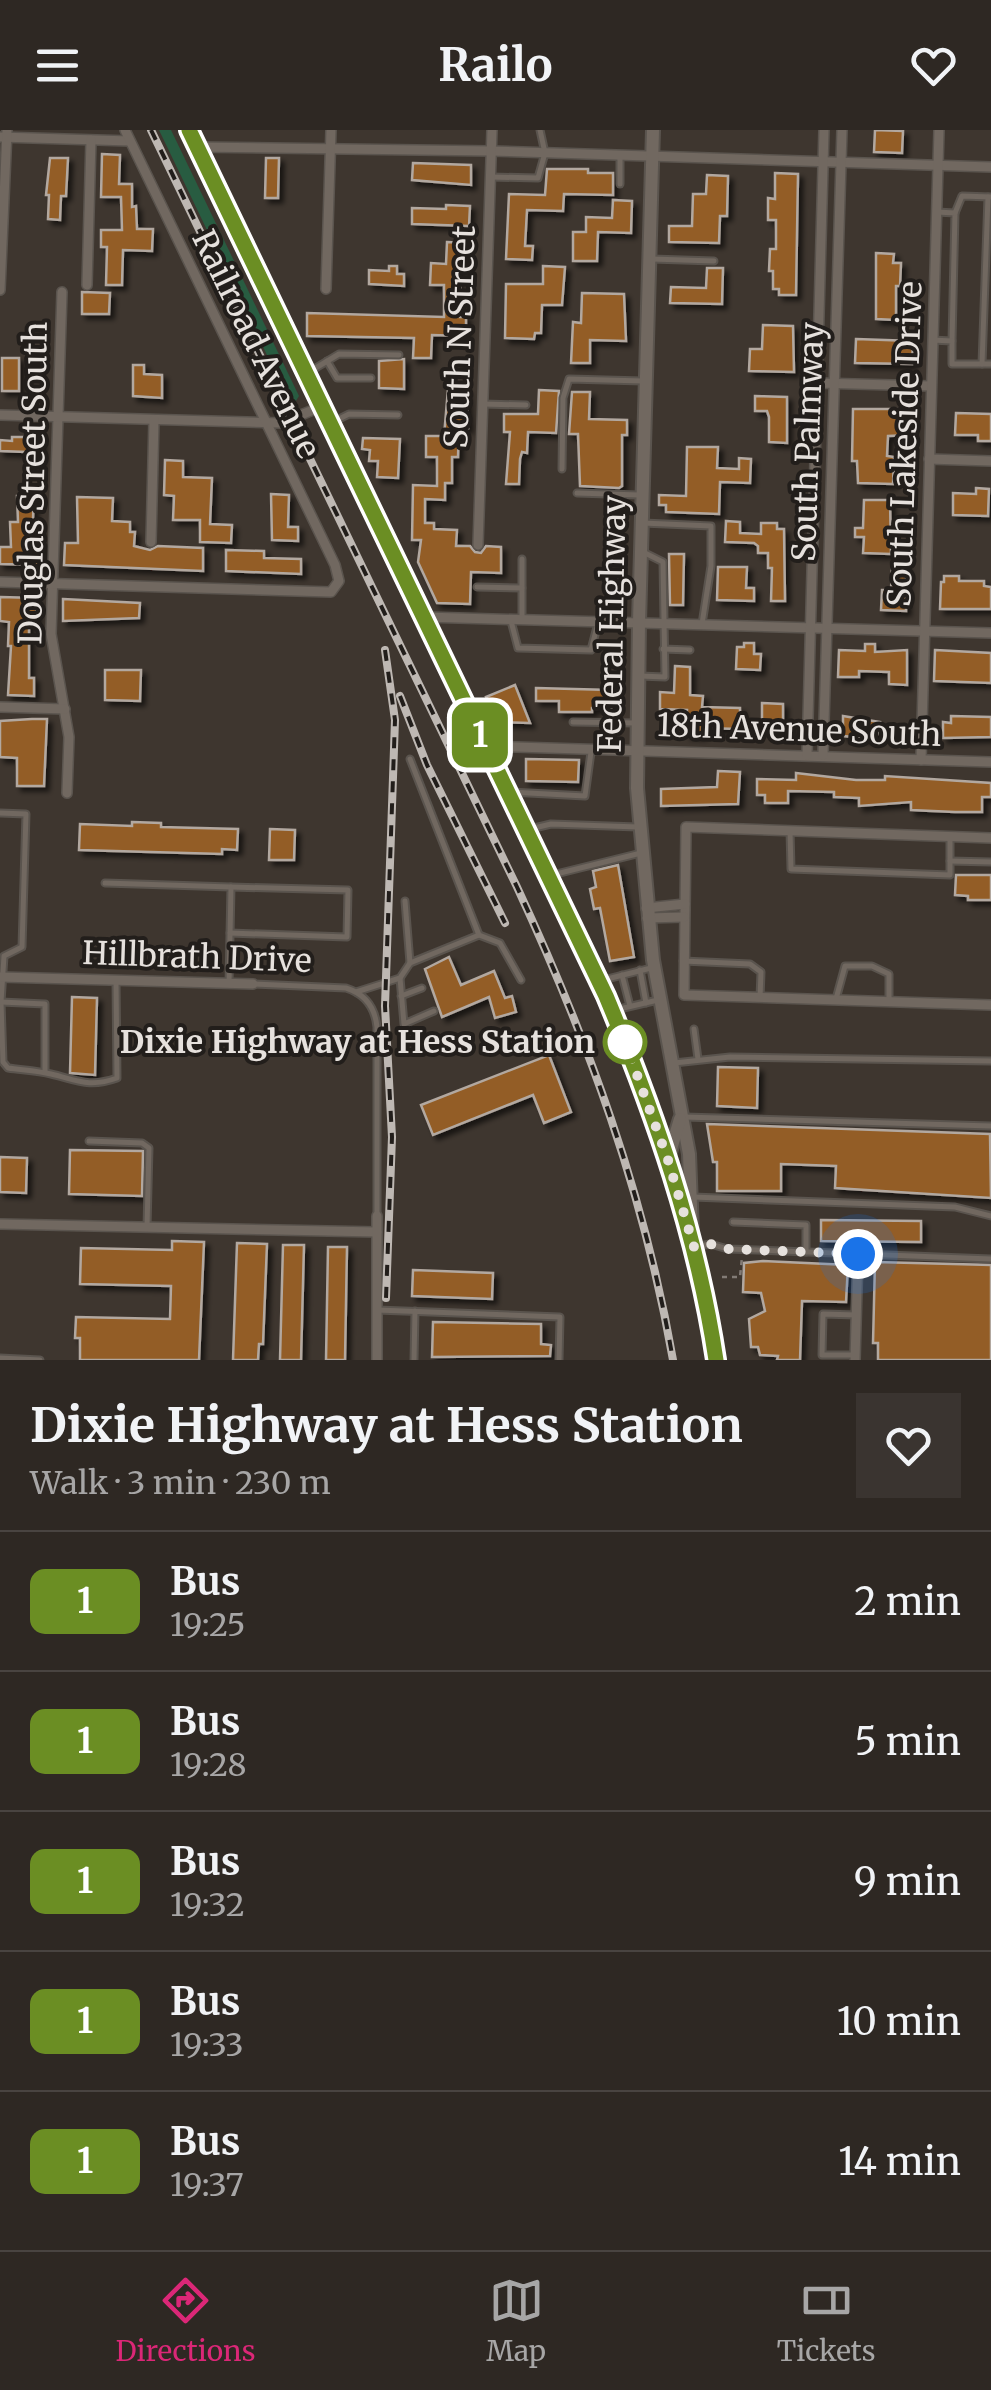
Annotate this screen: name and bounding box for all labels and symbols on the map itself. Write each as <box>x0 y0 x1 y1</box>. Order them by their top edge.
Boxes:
street label: Railroad Avenue <box>183 223 329 465</box>
street label: South N Street <box>436 225 484 449</box>
street label: South Lakeside Drive <box>879 281 931 607</box>
street label: Douglas Street South <box>10 321 56 645</box>
street label: South Palmway <box>784 321 832 562</box>
street label: Federal Highway <box>590 494 634 753</box>
line badge: 1 <box>448 702 512 768</box>
street label: 18th Avenue South <box>656 705 942 755</box>
street label: Hillbrath Drive <box>82 933 312 981</box>
marker: Dixie Highway at Hess Station <box>604 1021 646 1063</box>
place label: Dixie Highway at Hess Station <box>120 1022 595 1062</box>
your location <box>833 1229 883 1279</box>

